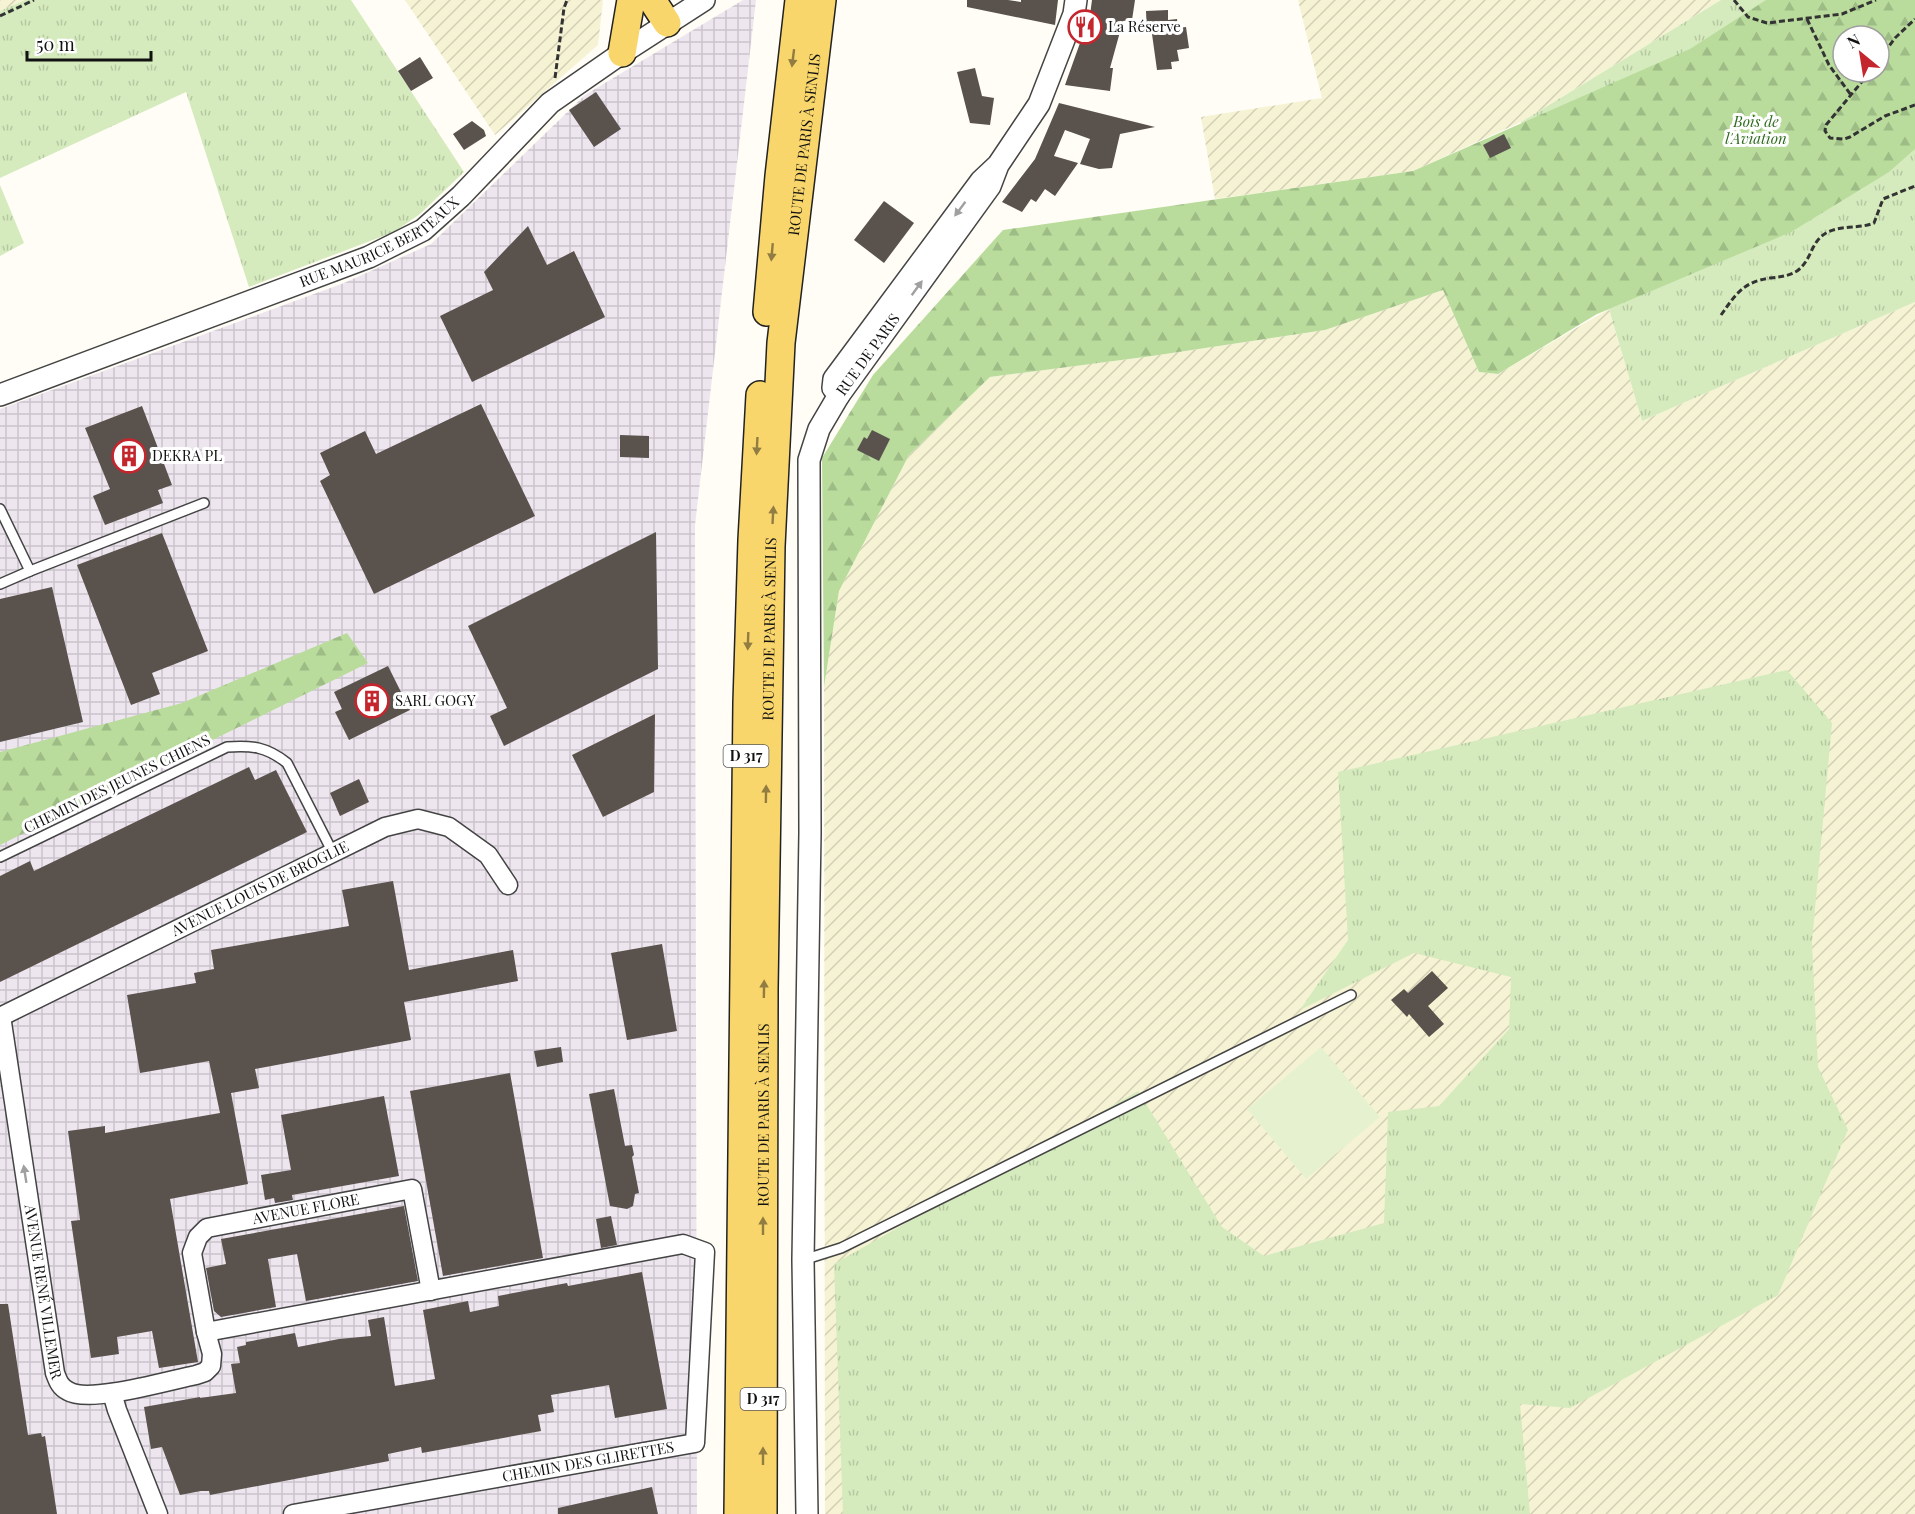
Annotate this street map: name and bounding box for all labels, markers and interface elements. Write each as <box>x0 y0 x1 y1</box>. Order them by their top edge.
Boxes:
restaurant icon: La Réserve <box>1067 9 1103 45</box>
place label: La Réserve <box>1108 16 1181 36</box>
scale bar <box>27 24 152 62</box>
north arrow <box>1831 24 1891 84</box>
text: N <box>1843 28 1864 53</box>
text: 50 m <box>36 32 75 56</box>
one-way arrow <box>788 49 798 68</box>
street label: ROUTE DE PARIS À SENLIS <box>783 52 825 237</box>
park label: Bois de l'Aviation <box>1725 111 1787 148</box>
street label: RUE MAURICE BERTEAUX <box>296 191 463 291</box>
one-way arrow <box>954 200 966 216</box>
one-way arrow <box>767 243 777 262</box>
one-way arrow <box>911 280 923 296</box>
street label: RUE DE PARIS <box>831 309 904 399</box>
one-way arrow <box>752 437 761 456</box>
building icon: DEKRA PL <box>111 438 147 474</box>
place label: DEKRA PL <box>152 445 222 465</box>
one-way arrow <box>768 505 777 524</box>
street label: ROUTE DE PARIS À SENLIS <box>757 537 780 721</box>
one-way arrow <box>744 632 753 651</box>
building icon: SARL GOGY <box>354 683 390 719</box>
place label: SARL GOGY <box>395 690 476 710</box>
street label: CHEMIN DES JEUNES CHIENS <box>20 729 213 837</box>
road number: D 317 <box>724 745 768 767</box>
one-way arrow <box>762 784 771 803</box>
street label: AVENUE LOUIS DE BROGLIE <box>167 836 352 940</box>
one-way arrow <box>759 979 769 998</box>
street label: ROUTE DE PARIS À SENLIS <box>753 1023 773 1207</box>
one-way arrow <box>21 1165 30 1184</box>
street label: AVENUE FLORE <box>250 1188 361 1228</box>
street label: AVENUE RENÉ VILLEMER <box>21 1202 68 1382</box>
one-way arrow <box>758 1216 768 1235</box>
road number: D 317 <box>740 1388 786 1410</box>
street label: CHEMIN DES GLIRETTES <box>500 1436 675 1486</box>
one-way arrow <box>758 1446 768 1465</box>

